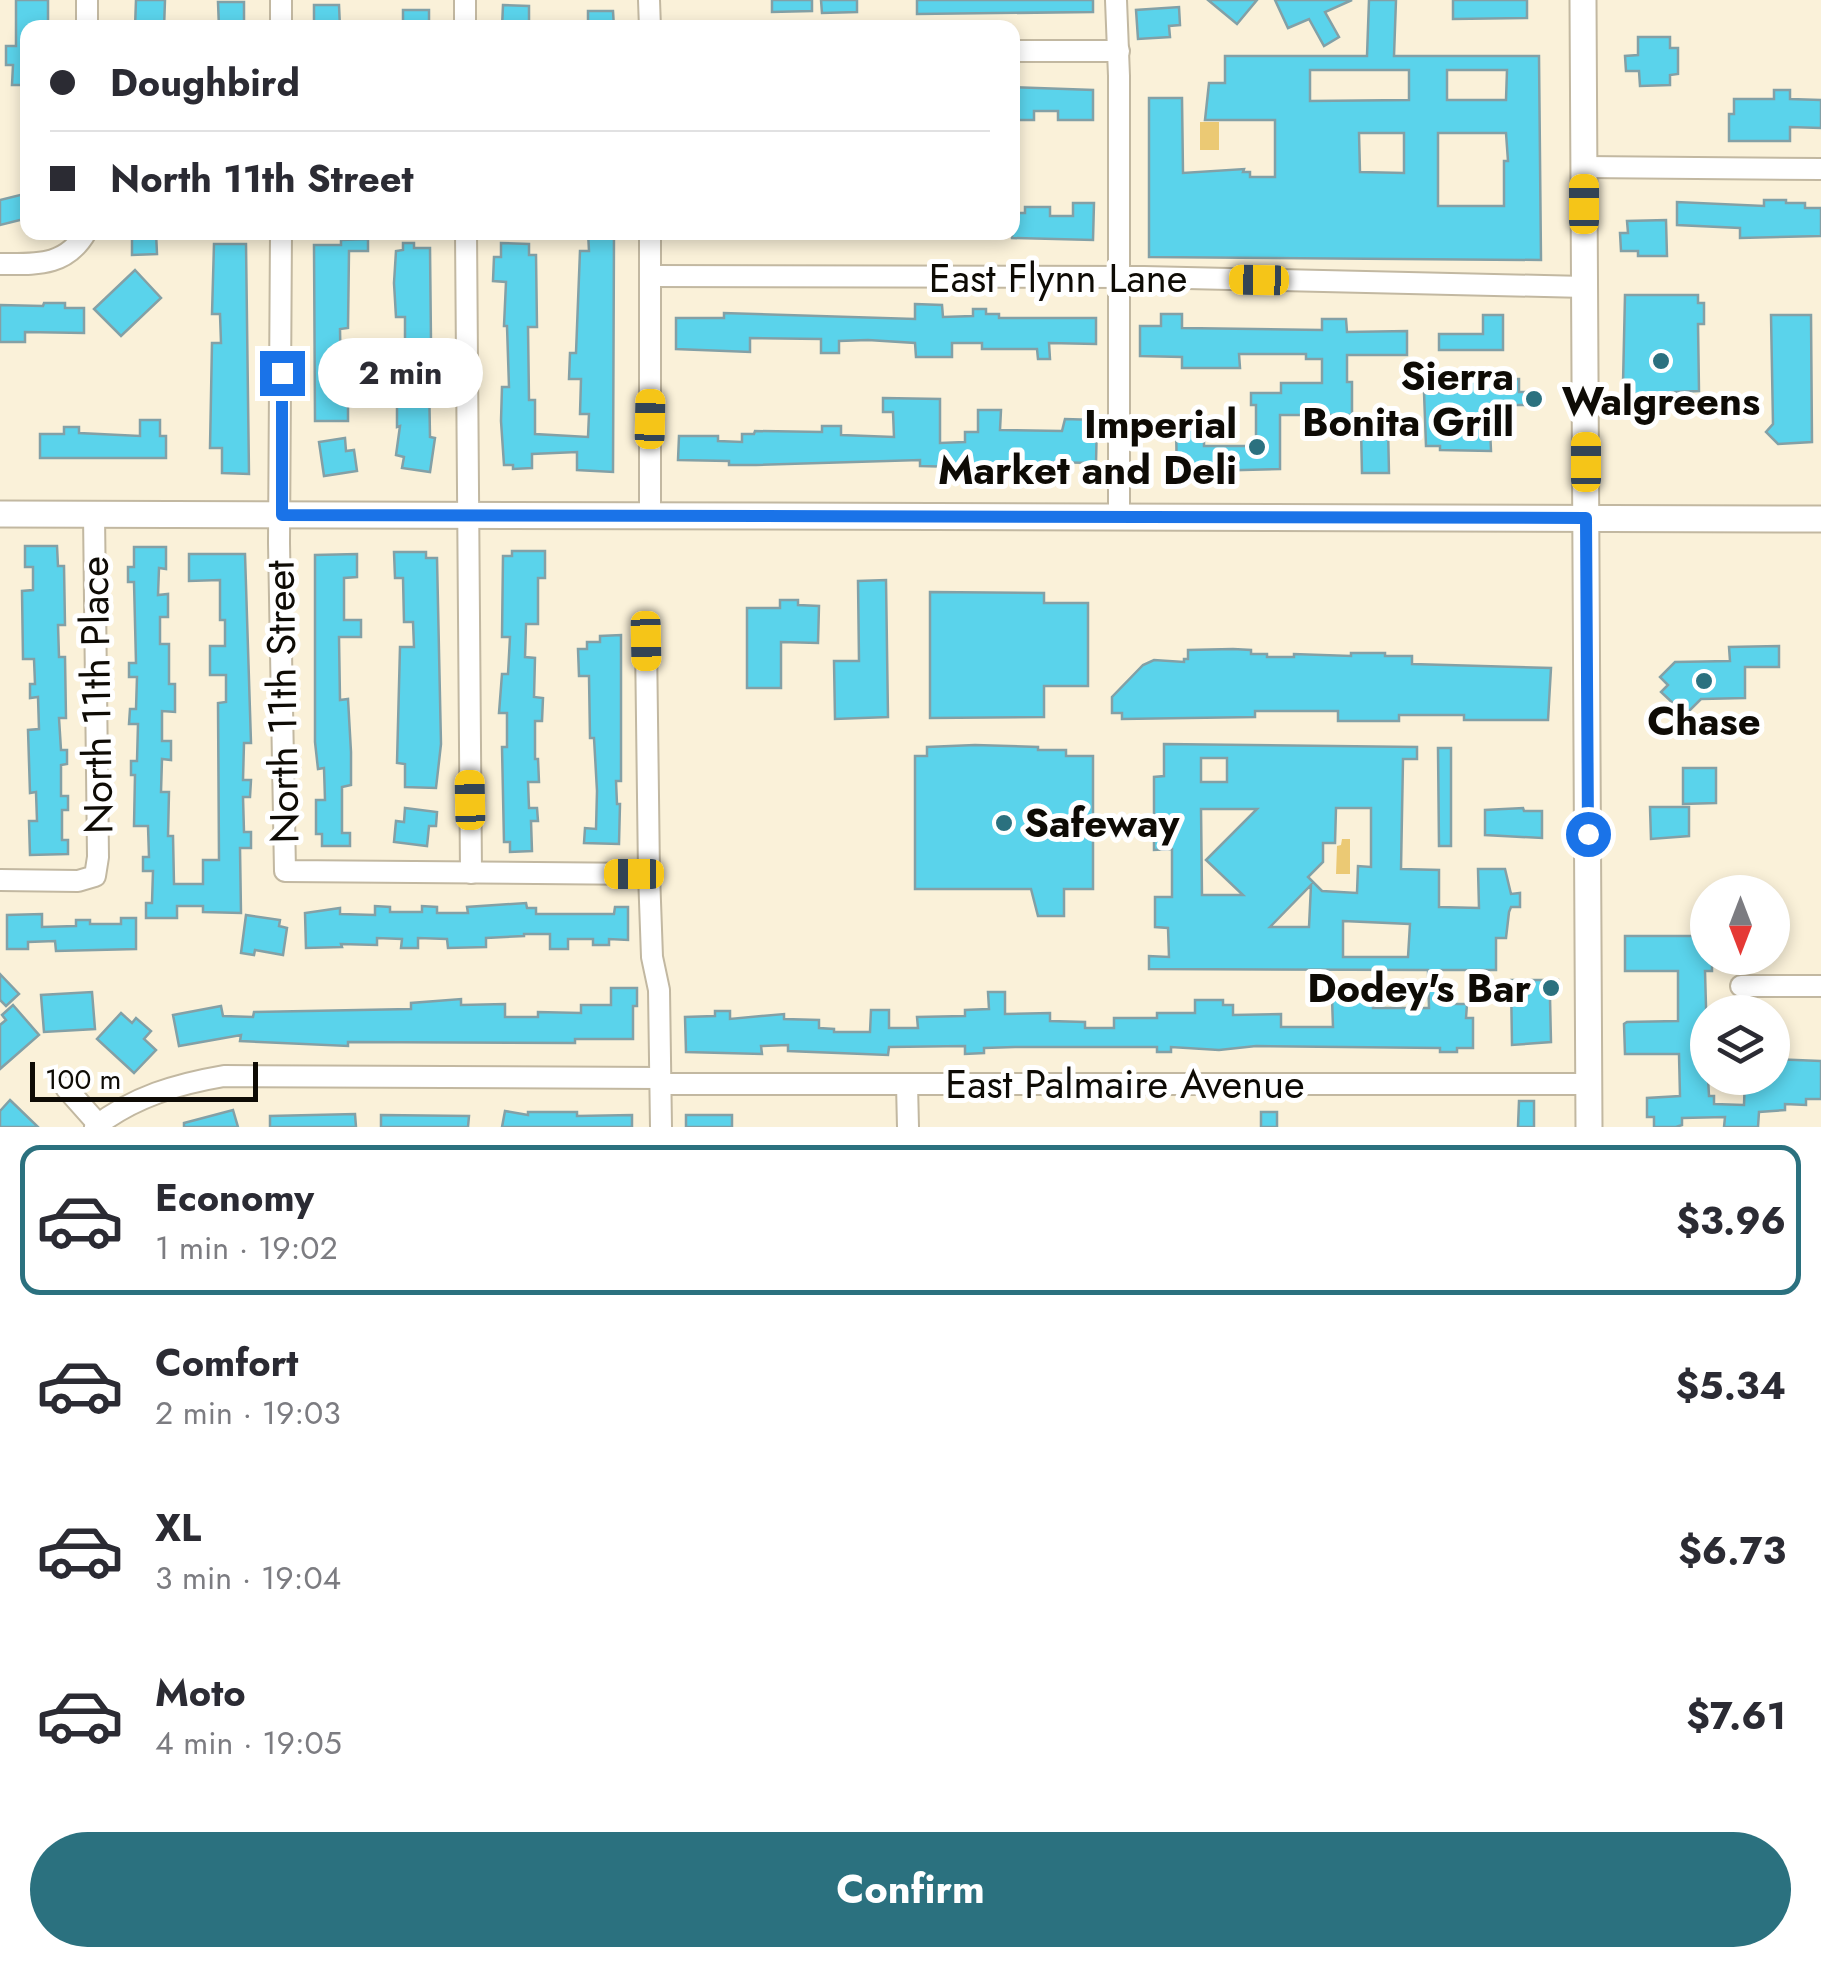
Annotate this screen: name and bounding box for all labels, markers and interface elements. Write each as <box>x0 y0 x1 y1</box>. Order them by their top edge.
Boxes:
text: Doughbird <box>110 55 300 110</box>
text: North 11th Street <box>110 151 414 206</box>
car <box>1569 174 1599 234</box>
street label: East Flynn Lane <box>929 249 1187 307</box>
car <box>1229 264 1289 296</box>
callout: 2 min <box>317 338 482 408</box>
place label: Sierra Bonita Grill <box>1302 347 1514 451</box>
text: 2 min <box>358 350 443 396</box>
marker: Walgreens <box>1650 350 1672 372</box>
route end <box>260 351 305 396</box>
place label: Walgreens <box>1562 372 1760 430</box>
marker: Sierra Bonita Grill <box>1523 388 1545 410</box>
car <box>634 389 666 449</box>
place label: Imperial Market and Deli <box>938 395 1237 499</box>
car <box>1571 432 1601 492</box>
marker: Imperial Market and Deli <box>1246 436 1268 458</box>
street label: North 11th Place <box>65 556 127 834</box>
street label: North 11th Street <box>251 560 313 844</box>
car <box>630 611 662 671</box>
marker: Chase <box>1693 670 1715 692</box>
place label: Chase <box>1647 692 1761 750</box>
car <box>454 770 486 830</box>
place label: Safeway <box>1024 794 1180 852</box>
marker: Safeway <box>993 812 1015 834</box>
route start <box>1566 812 1611 857</box>
car <box>604 859 664 889</box>
north arrow <box>1690 875 1790 975</box>
map controls <box>1690 875 1790 1095</box>
place label: Dodey's Bar <box>1307 959 1532 1017</box>
marker: Dodey's Bar <box>1540 977 1562 999</box>
button: layers <box>1690 995 1790 1095</box>
street label: East Palmaire Avenue <box>945 1055 1305 1113</box>
scale bar <box>30 1057 258 1102</box>
text: 100 m <box>45 1059 121 1100</box>
text: Economy <box>155 1170 314 1225</box>
icon: car <box>35 1175 125 1265</box>
text: $3.96 <box>1676 1193 1786 1248</box>
text: 1 min · 19:02 <box>155 1225 338 1271</box>
text: Comfort <box>155 1335 298 1390</box>
icon: car <box>35 1340 125 1430</box>
text: $5.34 <box>1675 1358 1786 1413</box>
text: 2 min · 19:03 <box>155 1390 341 1436</box>
text: XL <box>155 1500 201 1555</box>
icon: car <box>35 1505 125 1595</box>
text: $6.73 <box>1678 1523 1786 1578</box>
text: 3 min · 19:04 <box>155 1555 341 1601</box>
text: Moto <box>155 1665 246 1720</box>
icon: car <box>35 1670 125 1760</box>
text: $7.61 <box>1686 1688 1786 1743</box>
text: 4 min · 19:05 <box>155 1720 342 1766</box>
button: Confirm <box>30 1832 1791 1947</box>

